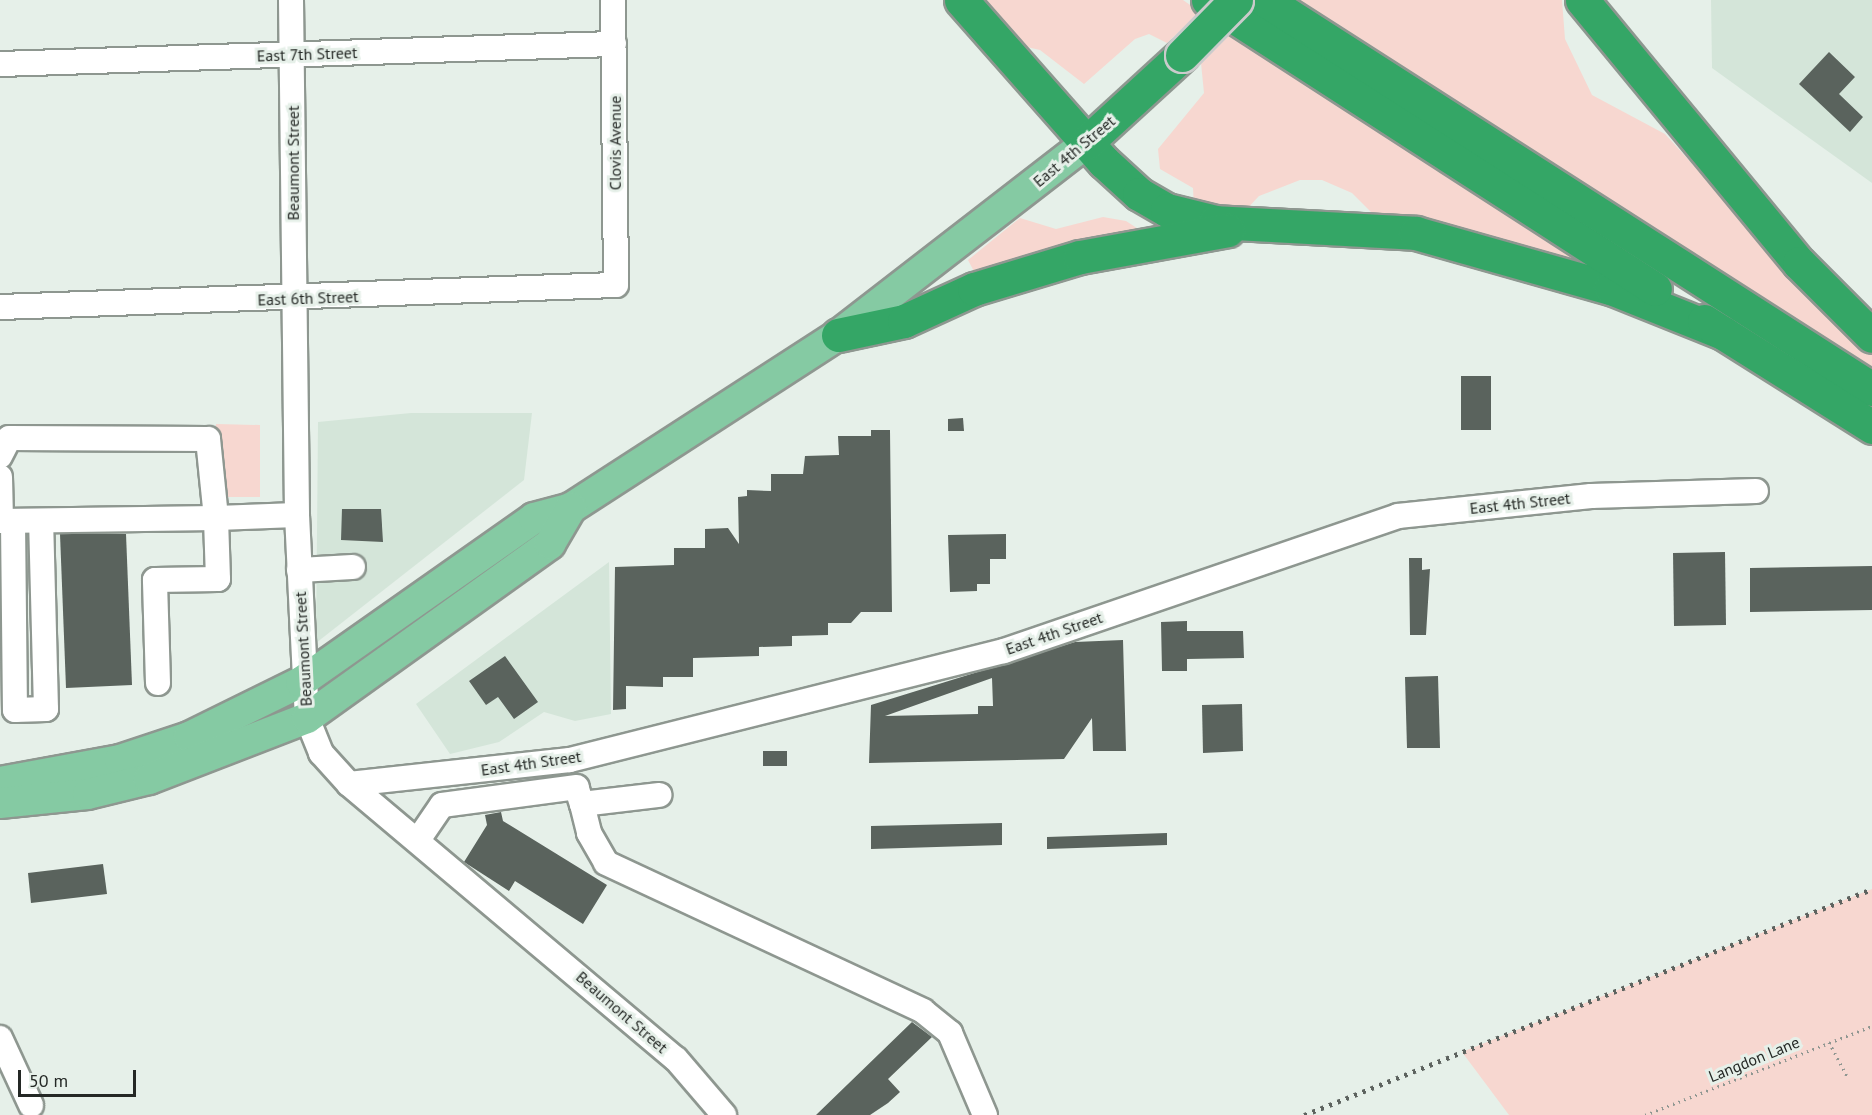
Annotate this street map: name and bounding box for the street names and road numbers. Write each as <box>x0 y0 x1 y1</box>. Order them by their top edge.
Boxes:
street label: East 7th Street <box>256 43 358 65</box>
street label: Clovis Avenue <box>605 95 625 191</box>
street label: Beaumont Street <box>283 106 303 220</box>
street label: East 4th Street <box>1029 111 1119 191</box>
street label: East 6th Street <box>257 287 359 309</box>
street label: East 4th Street <box>1469 488 1571 518</box>
street label: Beaumont Street <box>290 591 316 707</box>
street label: East 4th Street <box>1003 607 1105 659</box>
street label: East 4th Street <box>480 746 582 780</box>
street label: Beaumont Street <box>572 967 672 1057</box>
street label: Langdon Lane <box>1706 1032 1802 1086</box>

